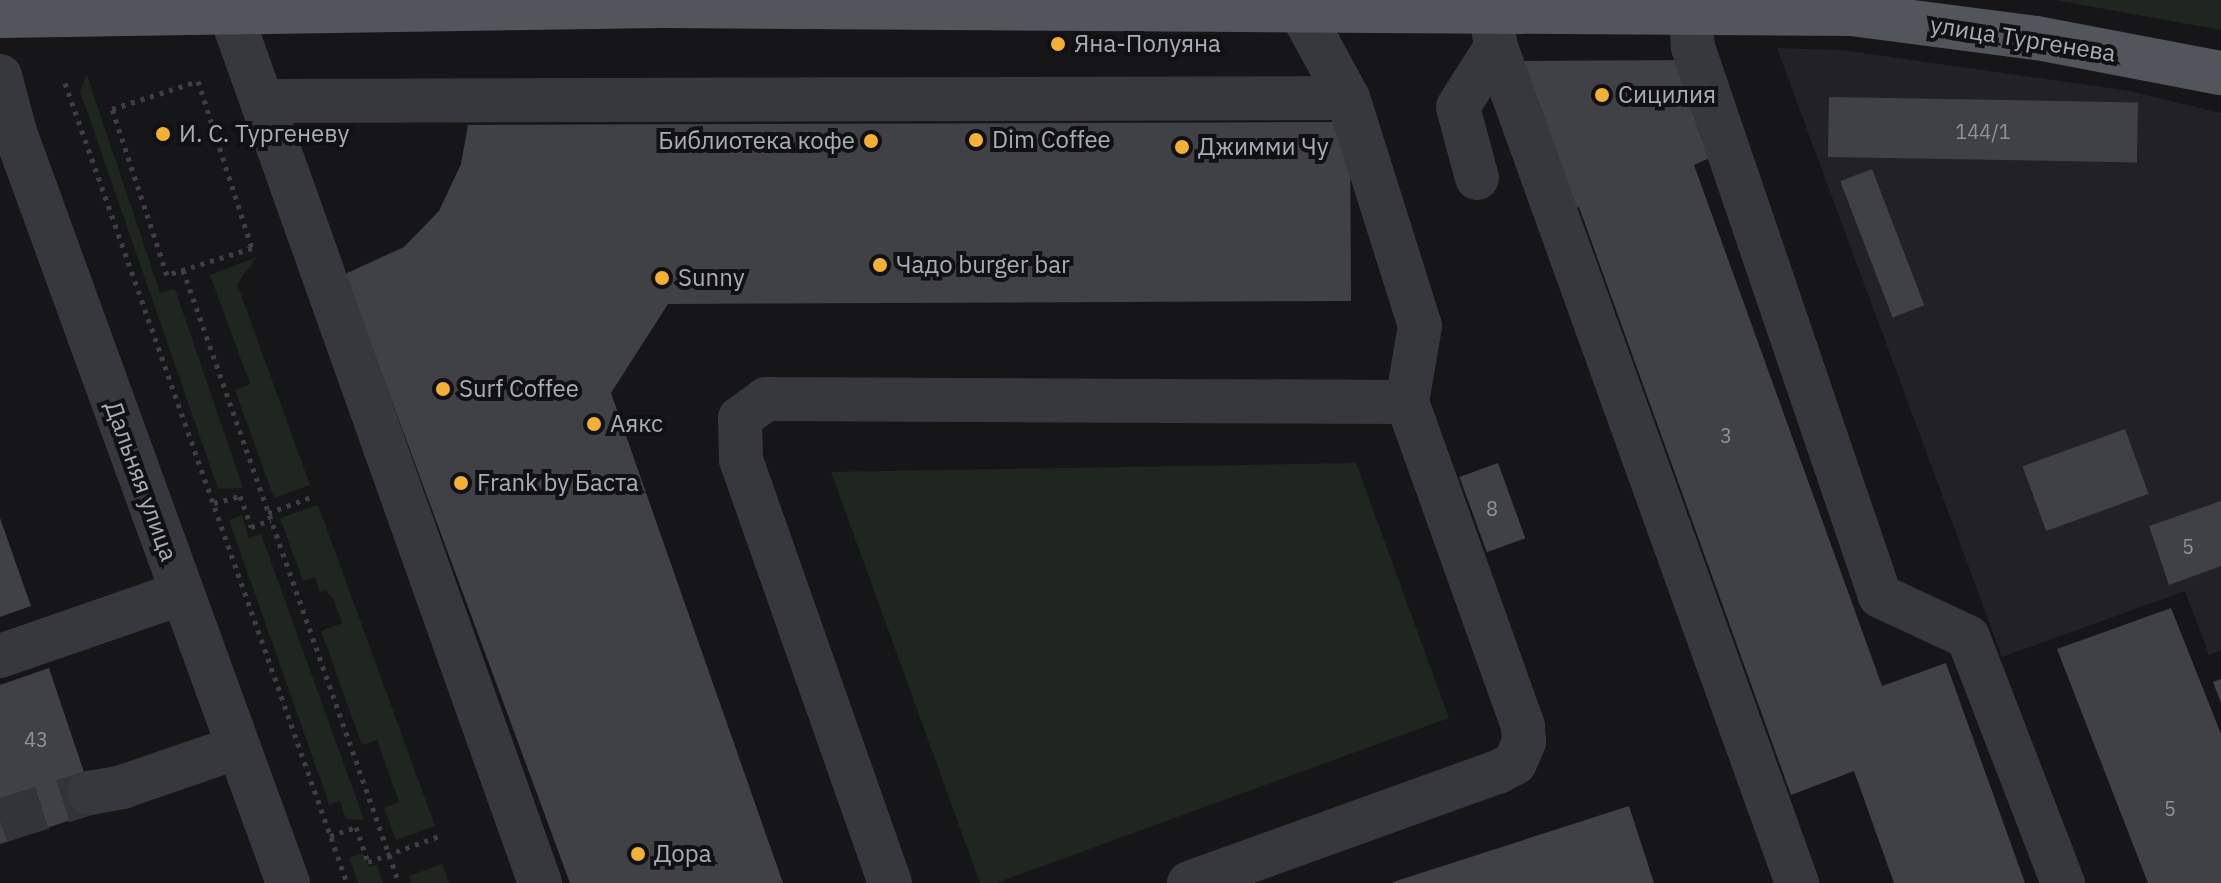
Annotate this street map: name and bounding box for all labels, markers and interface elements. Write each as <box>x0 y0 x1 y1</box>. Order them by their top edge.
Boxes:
street label: улица Тургенева <box>1928 10 2118 68</box>
place label: Яна-Полуяна <box>1074 30 1221 58</box>
marker: Яна-Полуяна <box>1049 35 1067 53</box>
place label: Сицилия <box>1618 81 1716 109</box>
marker: Сицилия <box>1593 86 1611 104</box>
house number: 144/1 <box>1955 119 2011 143</box>
place label: И. С. Тургеневу <box>179 120 349 148</box>
marker: И. С. Тургеневу <box>154 125 172 143</box>
place label: Dim Coffee <box>992 126 1111 154</box>
place label: Библиотека кофе <box>658 127 855 155</box>
marker: Dim Coffee <box>967 131 985 149</box>
marker: Библиотека кофе <box>862 132 880 150</box>
place label: Джимми Чу <box>1198 133 1329 161</box>
marker: Джимми Чу <box>1173 138 1191 156</box>
place label: Чадо burger bar <box>896 251 1070 279</box>
marker: Чадо burger bar <box>871 256 889 274</box>
place label: Sunny <box>678 264 745 292</box>
marker: Sunny <box>653 269 671 287</box>
place label: Surf Coffee <box>459 375 579 403</box>
marker: Surf Coffee <box>434 380 452 398</box>
street label: Дальняя улица <box>99 397 183 565</box>
place label: Аякс <box>610 410 663 438</box>
marker: Аякс <box>585 415 603 433</box>
house number: 3 <box>1720 423 1732 447</box>
place label: Frank by Баста <box>477 469 639 497</box>
marker: Frank by Баста <box>452 474 470 492</box>
house number: 8 <box>1486 496 1498 520</box>
house number: 5 <box>2182 534 2194 558</box>
house number: 43 <box>24 727 48 751</box>
house number: 5 <box>2164 796 2176 820</box>
place label: Дора <box>654 840 711 868</box>
marker: Дора <box>629 845 647 863</box>

